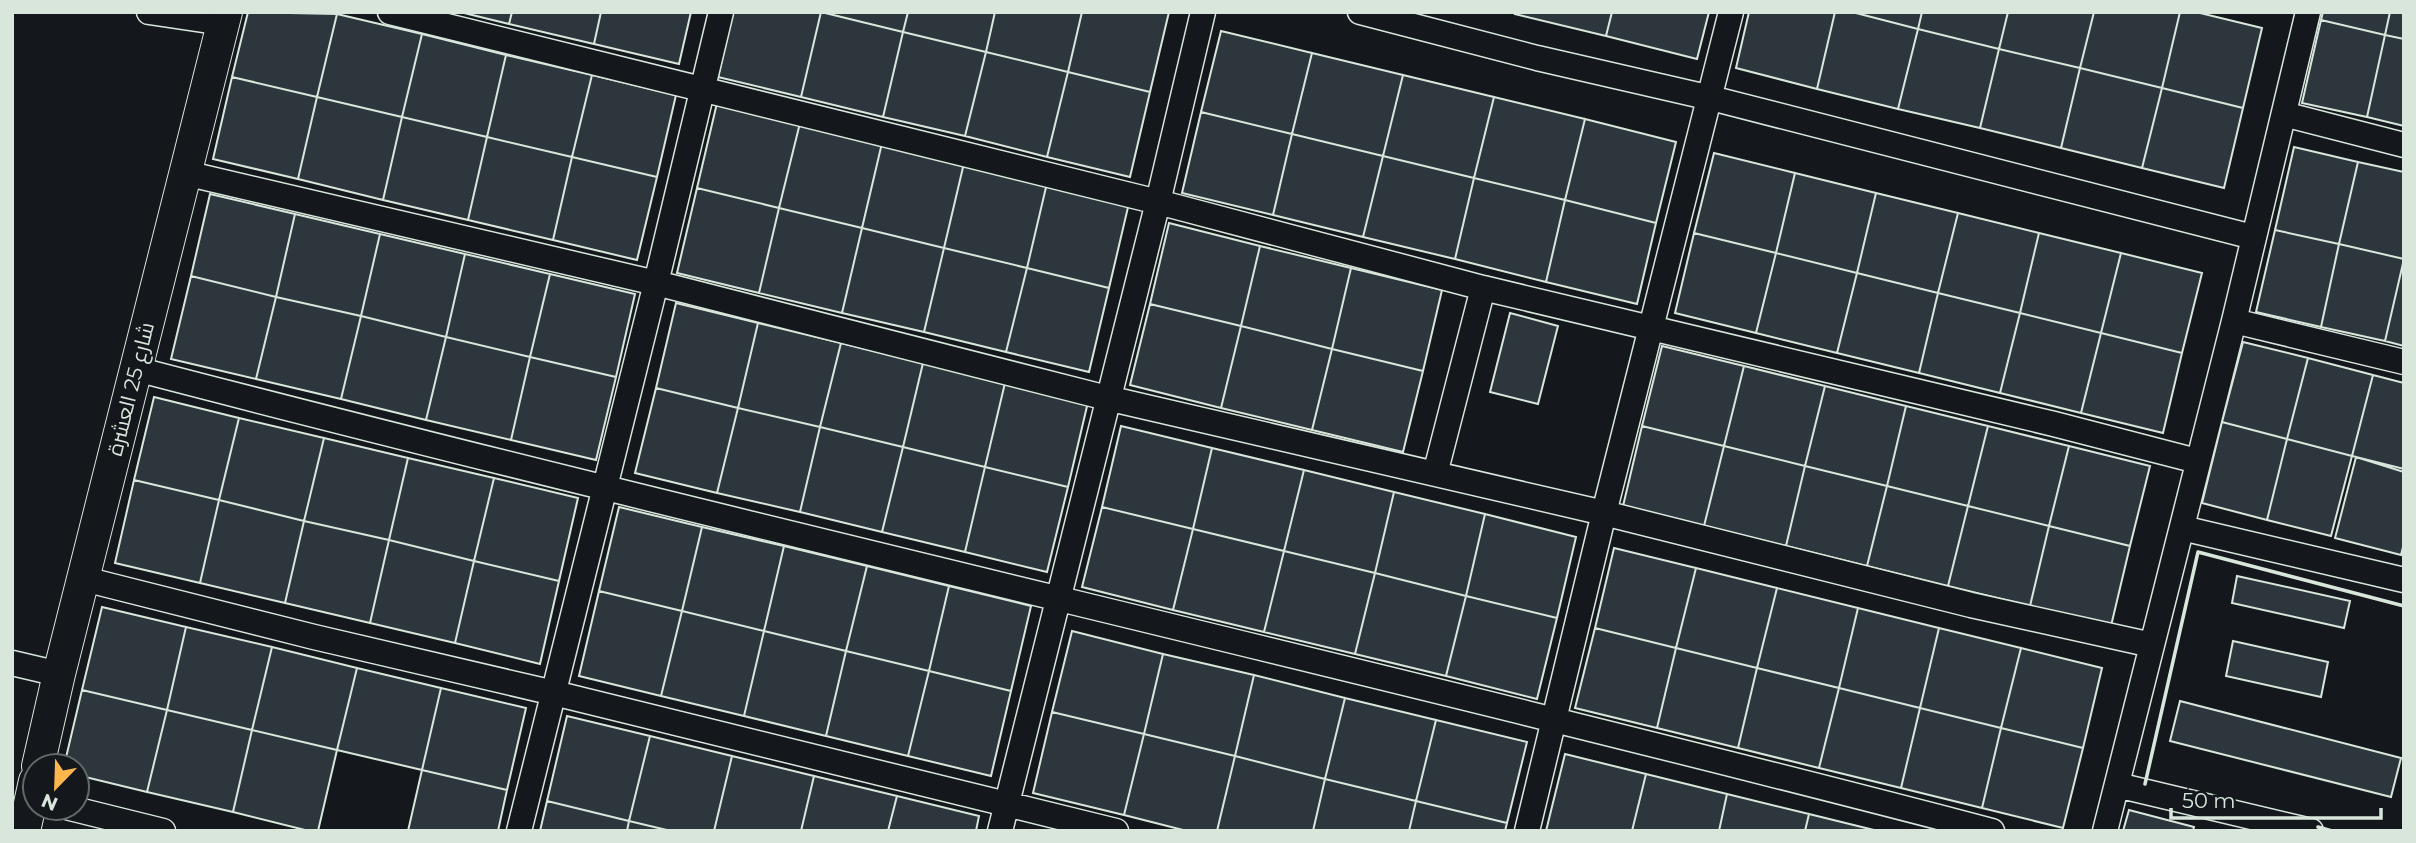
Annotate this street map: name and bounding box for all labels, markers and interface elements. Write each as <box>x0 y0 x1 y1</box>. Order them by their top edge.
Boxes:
street label: شارع 25 العشرة <box>102 320 161 459</box>
north arrow <box>21 752 91 822</box>
scale bar <box>2171 776 2381 820</box>
text: 50 m <box>2182 788 2236 813</box>
text: N <box>38 789 61 816</box>

